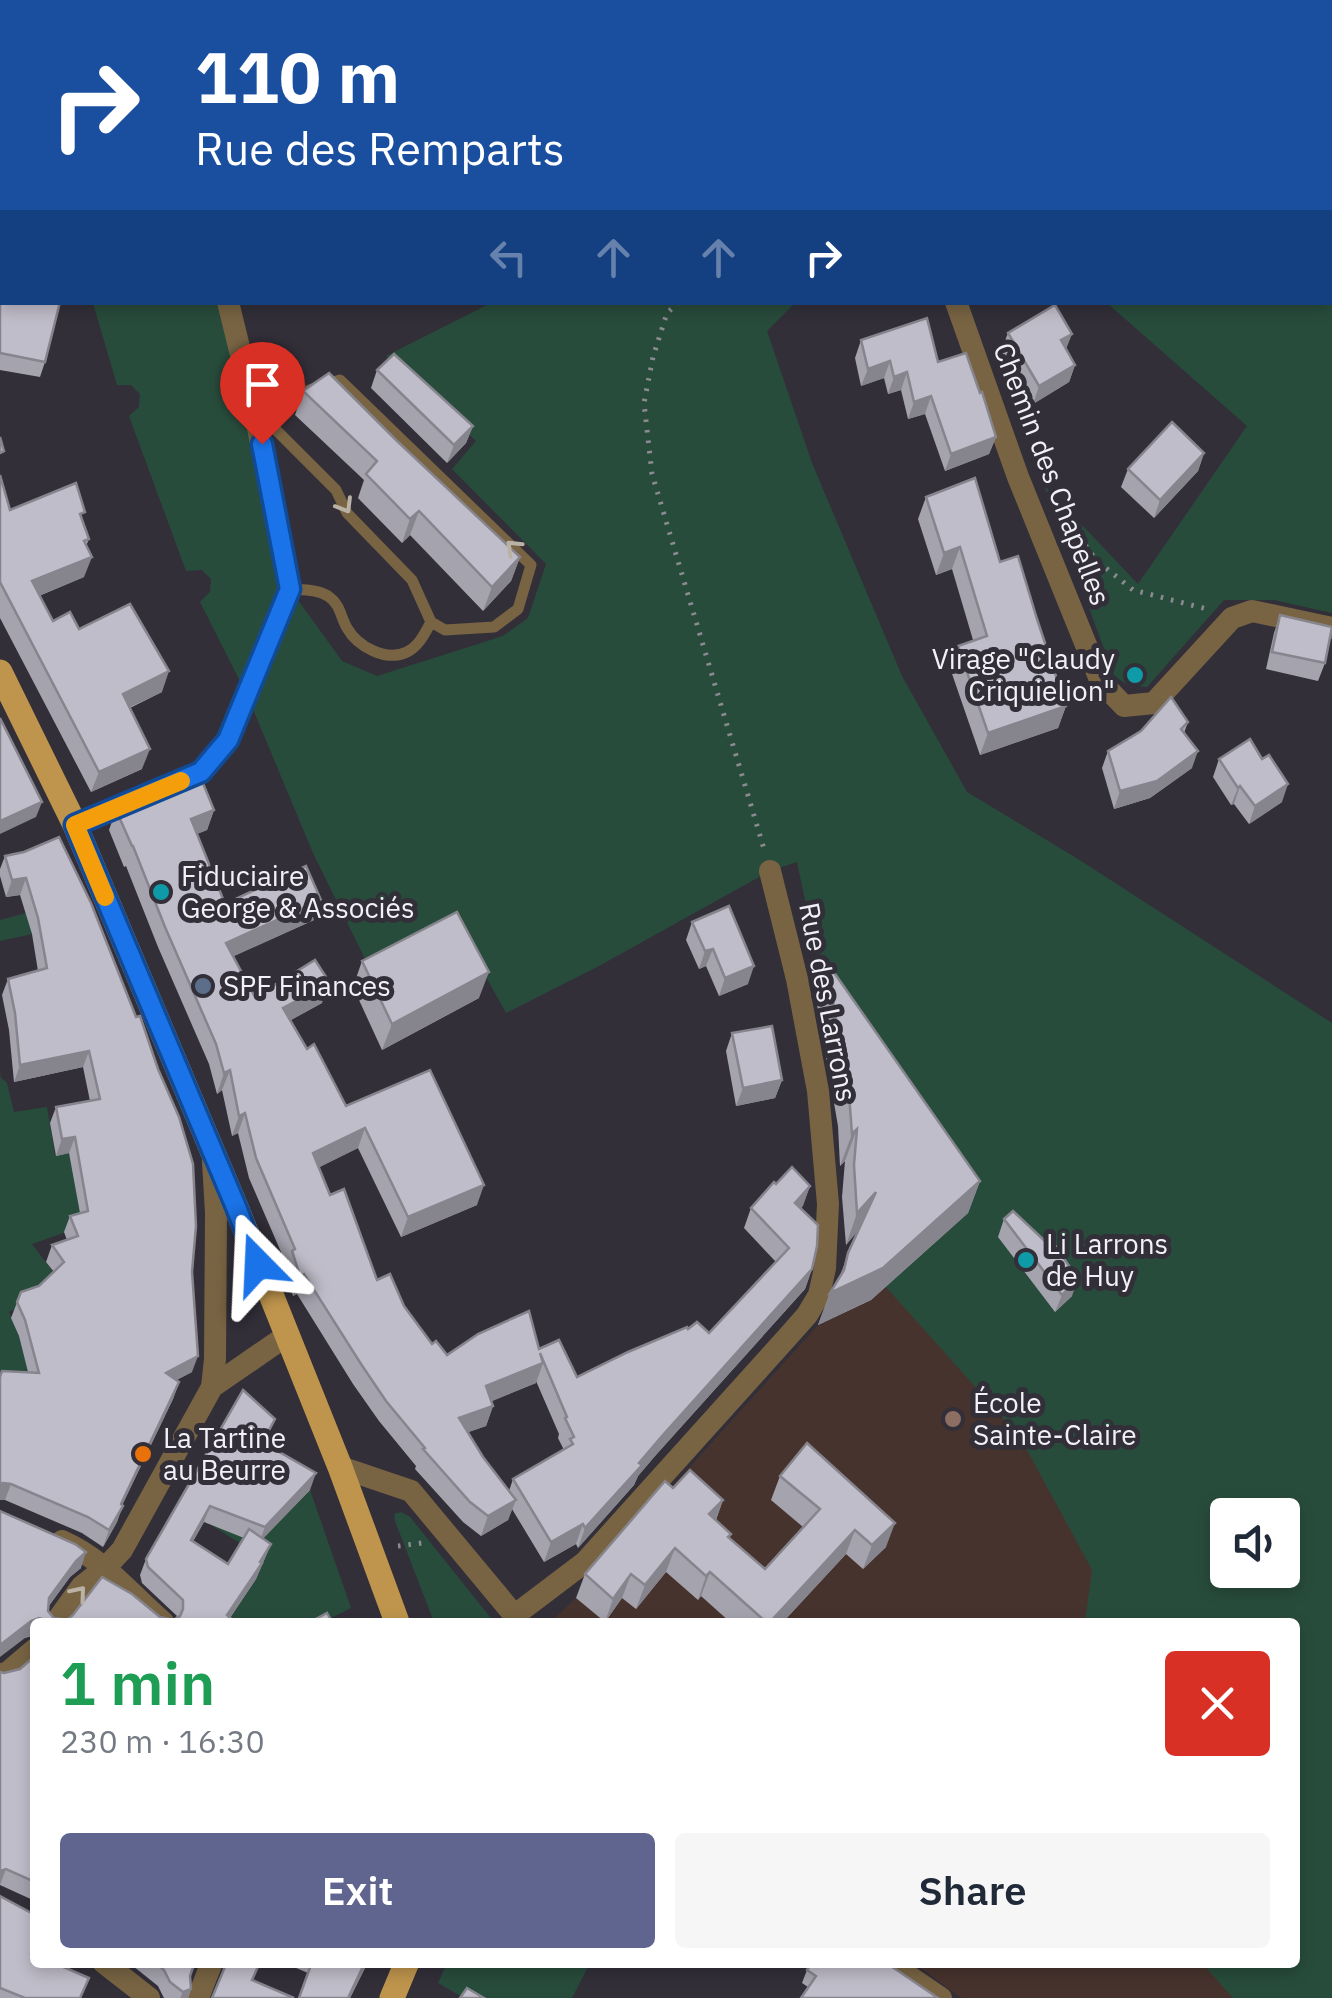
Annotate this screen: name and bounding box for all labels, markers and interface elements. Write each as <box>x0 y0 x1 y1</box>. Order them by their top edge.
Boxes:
text: 110 m <box>195 31 400 122</box>
icon: right <box>30 40 160 170</box>
text: Rue des Remparts <box>195 119 565 177</box>
icon: left <box>481 230 536 285</box>
icon: ahead <box>586 230 641 285</box>
icon: ahead <box>691 230 746 285</box>
icon: right <box>796 230 851 285</box>
street label: Chemin des Chapelles <box>985 337 1120 610</box>
pin <box>220 342 305 445</box>
icon: arrive <box>235 357 290 412</box>
one-way arrow <box>333 496 353 514</box>
one-way arrow <box>506 541 524 559</box>
place label: Virage "Claudy Criquielion" <box>932 640 1115 709</box>
marker: Virage "Claudy Criquielion" <box>1124 664 1146 686</box>
place label: Fiduciaire George & Associés <box>181 857 415 926</box>
marker: Fiduciaire George & Associés <box>150 881 172 903</box>
street label: Rue des Larrons <box>791 899 866 1105</box>
place label: SPF Finances <box>223 967 391 1004</box>
marker: SPF Finances <box>192 975 214 997</box>
position arrow <box>206 1212 310 1316</box>
place label: Li Larrons de Huy <box>1046 1225 1168 1294</box>
marker: Li Larrons de Huy <box>1015 1249 1037 1271</box>
place label: École Sainte-Claire <box>973 1384 1137 1453</box>
marker: École Sainte-Claire <box>942 1408 964 1430</box>
place label: La Tartine au Beurre <box>163 1419 286 1488</box>
marker: La Tartine au Beurre <box>132 1443 154 1465</box>
map controls <box>1210 1498 1300 1588</box>
button: sound <box>1210 1498 1300 1588</box>
one-way arrow <box>68 1586 86 1605</box>
text: 1 min <box>60 1643 215 1722</box>
button: close <box>1165 1651 1270 1756</box>
text: 230 m · 16:30 <box>60 1720 265 1762</box>
button: Exit <box>60 1833 655 1948</box>
button: Share <box>675 1833 1270 1948</box>

